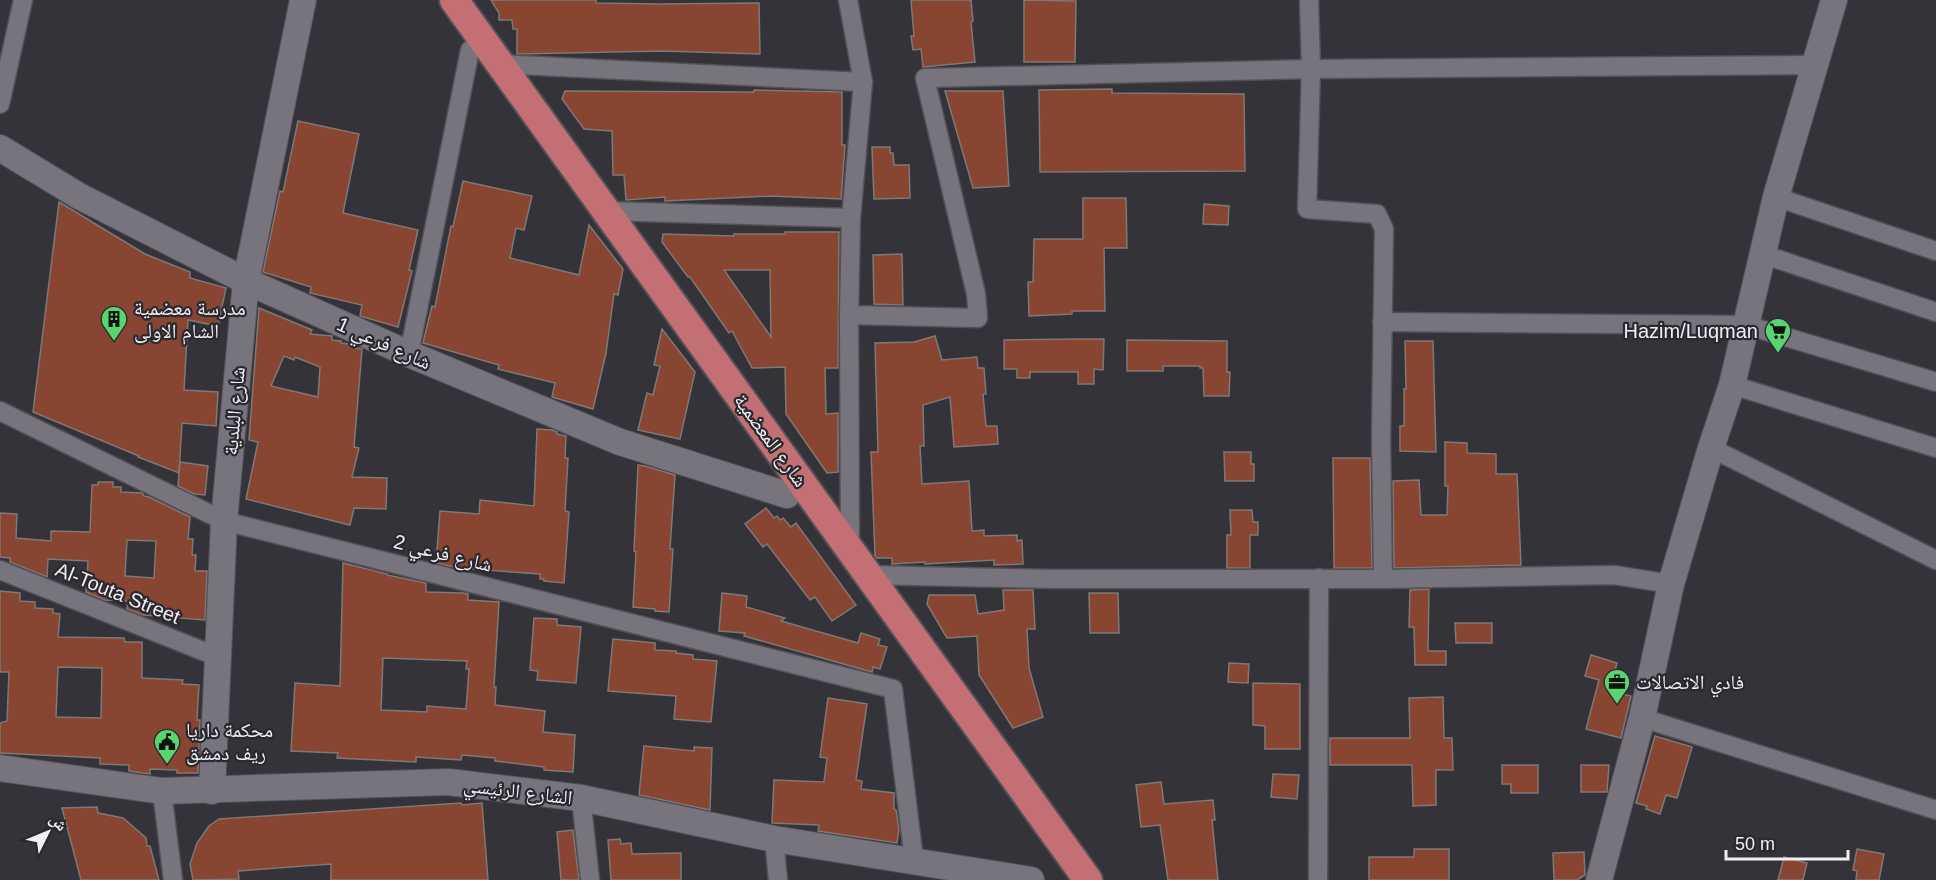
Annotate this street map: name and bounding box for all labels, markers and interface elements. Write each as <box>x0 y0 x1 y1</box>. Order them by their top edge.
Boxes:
place label: مدرسة معضمية الشام الاولى <box>134 297 246 345</box>
building icon: مدرسة معضمية الشام الاولى <box>99 304 129 342</box>
street label: شارع فرعي 1 <box>332 312 434 378</box>
supermarket icon: Hazim/Luqman <box>1763 316 1793 354</box>
place label: Hazim/Luqman <box>1623 320 1758 342</box>
street label: شارع البلدية <box>219 366 251 456</box>
street label: شارع المعضمية <box>728 389 812 492</box>
street label: شارع فرعي 2 <box>390 530 494 581</box>
street label: Al-Touta Street <box>53 558 184 628</box>
office icon: فادي الاتصالات <box>1602 667 1632 705</box>
place label: فادي الاتصالات <box>1636 671 1744 698</box>
place label: محكمة داريا ريف دمشق <box>186 719 273 765</box>
public building icon: محكمة داريا ريف دمشق <box>152 727 182 765</box>
street label: الشارع الرئيسي <box>462 773 574 814</box>
north arrow <box>18 802 78 862</box>
text: ش <box>46 810 71 835</box>
scale bar <box>1726 823 1848 861</box>
text: 50 m <box>1735 834 1775 854</box>

